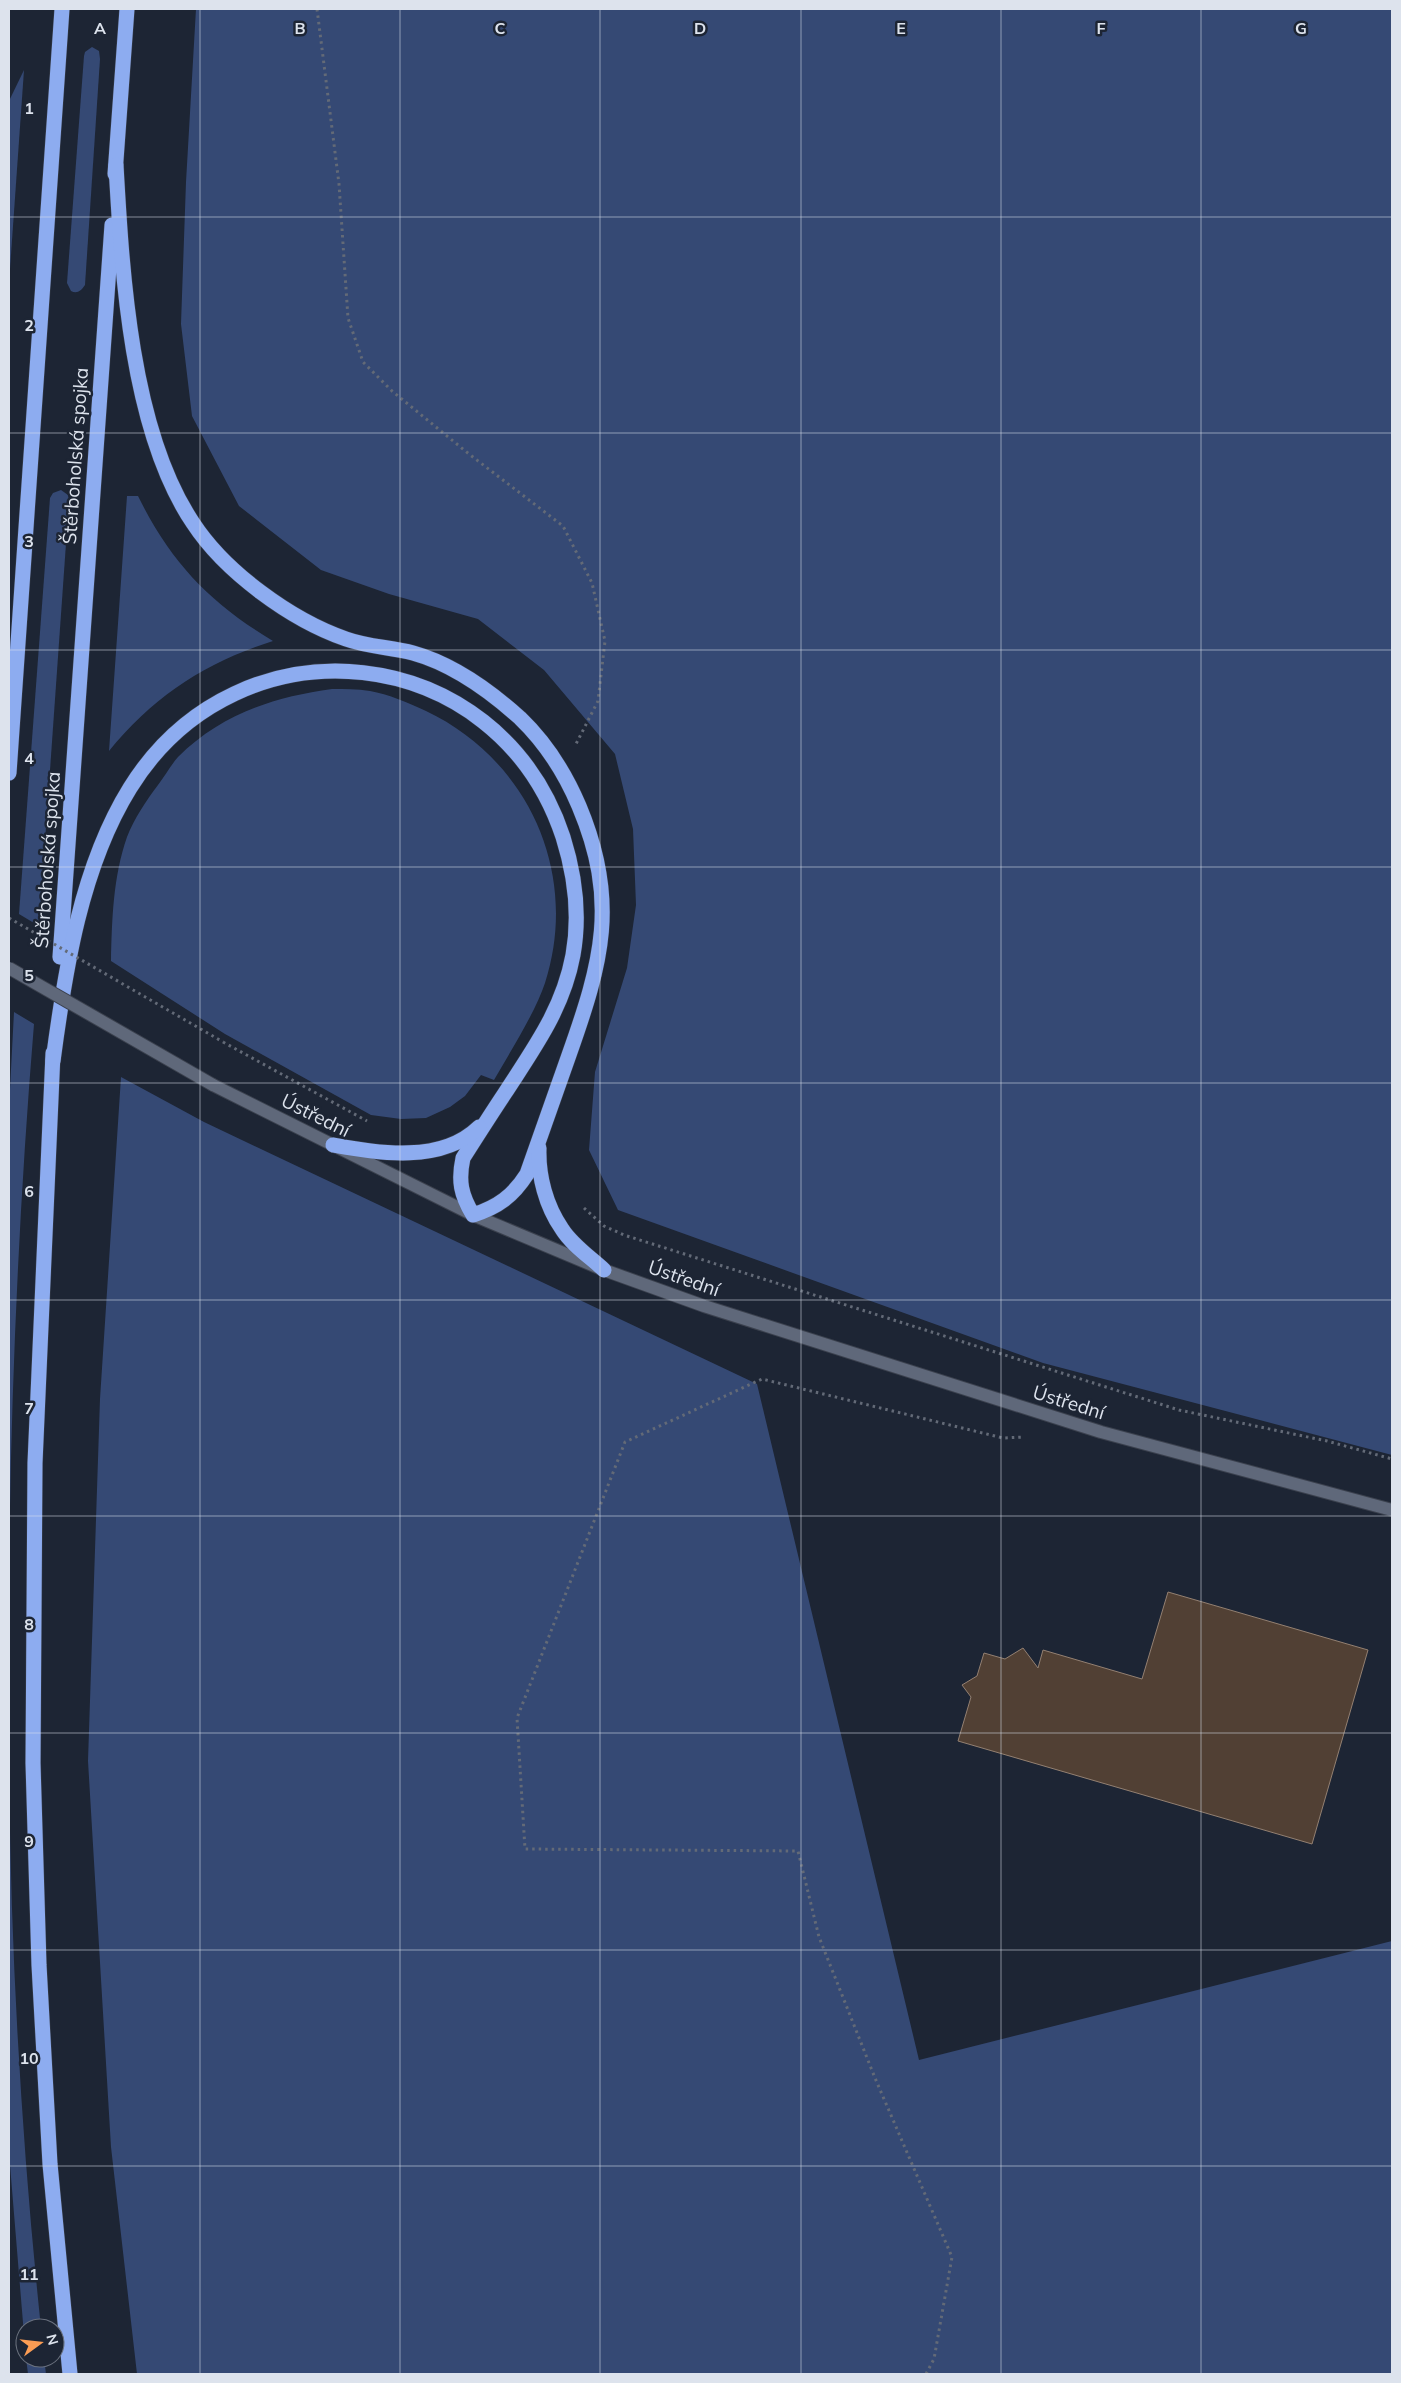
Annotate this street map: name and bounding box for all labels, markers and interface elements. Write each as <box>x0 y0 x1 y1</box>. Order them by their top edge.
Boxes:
text: A <box>94 18 106 38</box>
text: B <box>294 18 306 38</box>
text: C <box>495 18 506 38</box>
text: D <box>694 18 706 38</box>
text: E <box>896 18 906 38</box>
text: F <box>1096 18 1106 38</box>
text: G <box>1295 18 1307 38</box>
text: 1 <box>24 98 34 118</box>
text: 2 <box>24 315 34 335</box>
street label: Štěrboholská spojka <box>57 367 93 545</box>
text: 3 <box>24 531 34 551</box>
text: 4 <box>24 748 34 768</box>
street label: Štěrboholská spojka <box>29 771 65 949</box>
text: 5 <box>24 965 34 985</box>
street label: Ústřední <box>277 1088 356 1143</box>
text: 6 <box>24 1181 34 1201</box>
street label: Ústřední <box>645 1255 724 1302</box>
street label: Ústřední <box>1030 1380 1109 1425</box>
text: 7 <box>24 1398 34 1418</box>
text: 8 <box>24 1614 34 1634</box>
text: 9 <box>24 1831 34 1851</box>
text: 10 <box>19 2048 39 2068</box>
text: 11 <box>19 2264 39 2284</box>
north arrow <box>15 2318 65 2368</box>
text: N <box>42 2332 63 2347</box>

